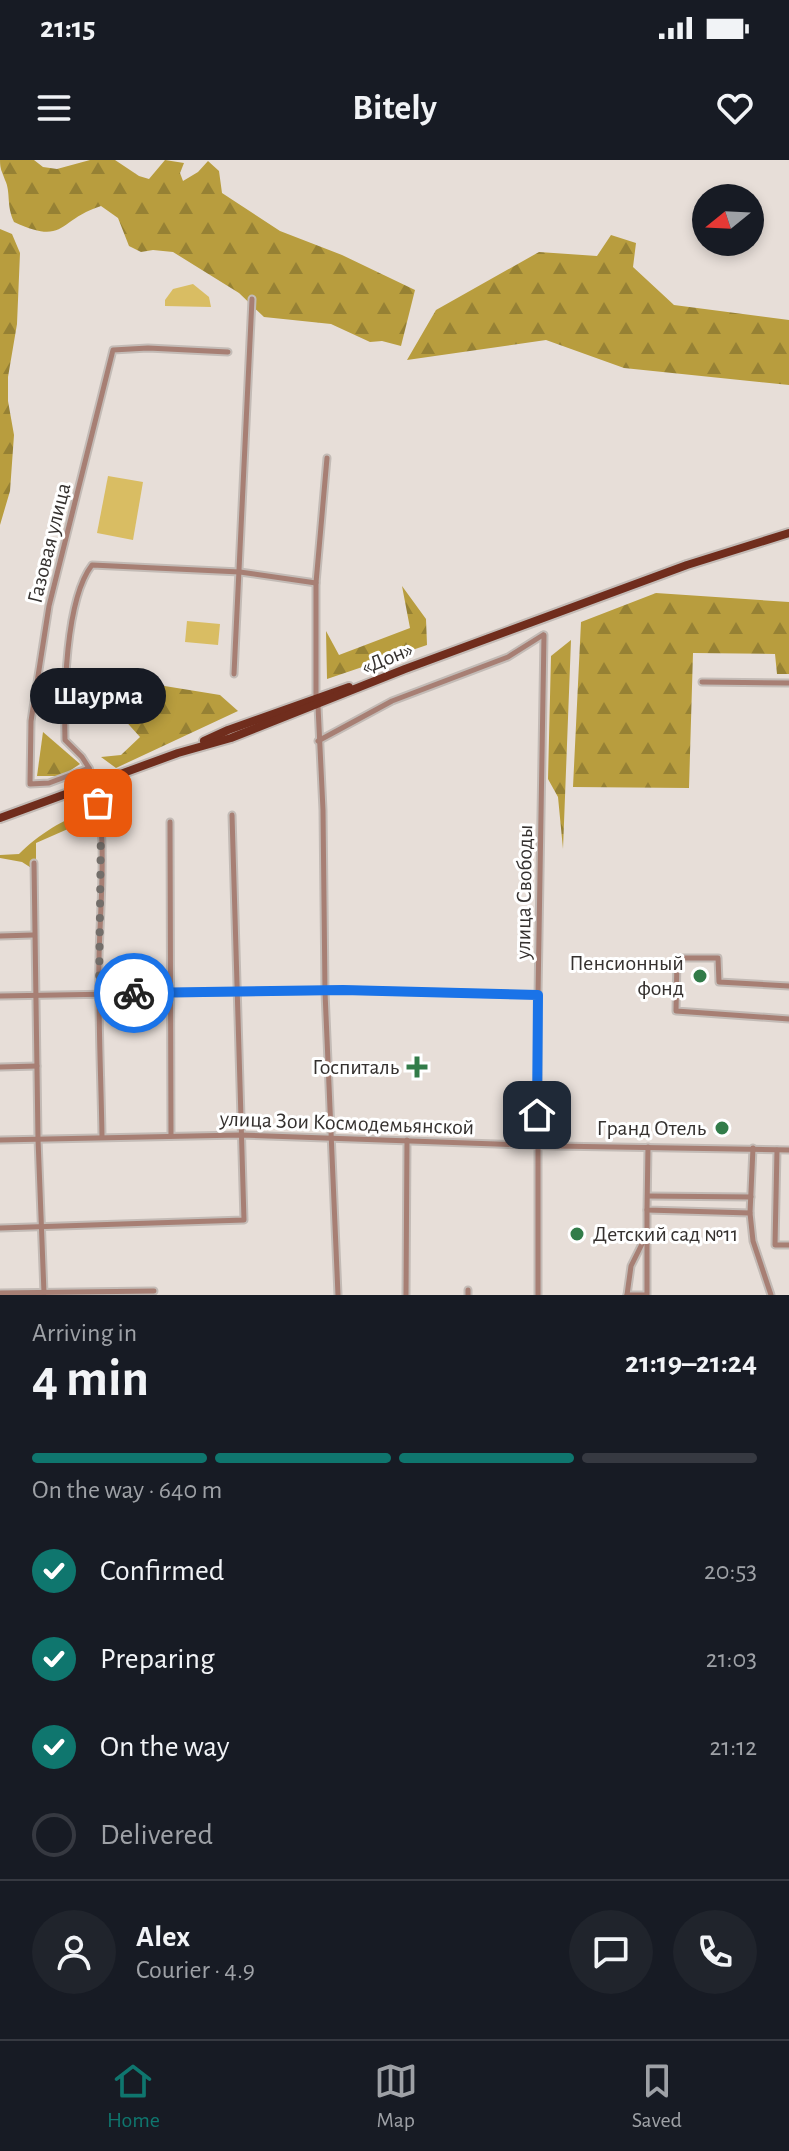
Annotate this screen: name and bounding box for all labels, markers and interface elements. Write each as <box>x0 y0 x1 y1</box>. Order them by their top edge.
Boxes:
text: 21:15 <box>40 13 96 43</box>
icon: menu <box>32 86 76 130</box>
icon: heart <box>713 86 757 130</box>
text: Bitely <box>352 90 437 126</box>
north arrow <box>692 184 764 256</box>
map controls <box>692 184 764 256</box>
street label: Газовая улица <box>23 481 75 605</box>
street label: «Дон» <box>358 638 416 678</box>
callout: Шаурма <box>30 667 166 723</box>
text: Шаурма <box>53 683 143 709</box>
pin <box>64 769 132 837</box>
icon: bag <box>76 781 120 825</box>
street label: улица Свободы <box>512 824 536 961</box>
place label: Пенсионный фонд <box>569 952 684 999</box>
courier <box>94 953 174 1033</box>
marker: Пенсионный фонд <box>691 967 709 985</box>
icon: bike <box>112 971 156 1015</box>
place label: Госпиталь <box>312 1056 400 1078</box>
marker: Госпиталь <box>406 1056 428 1078</box>
pin <box>503 1081 571 1149</box>
icon: home <box>515 1093 559 1137</box>
street label: улица Зои Космодемьянской <box>218 1108 475 1138</box>
place label: Гранд Отель <box>597 1117 707 1139</box>
marker: Гранд Отель <box>713 1119 731 1137</box>
place label: Детский сад №11 <box>593 1223 738 1245</box>
marker: Детский сад №11 <box>568 1225 586 1243</box>
text: Arriving in <box>32 1320 137 1346</box>
text: 21:19–21:24 <box>625 1348 757 1378</box>
text: 4 min <box>32 1353 149 1405</box>
text: On the way · 640 m <box>32 1477 222 1503</box>
icon: check <box>32 1549 76 1593</box>
text: Confirmed <box>100 1556 224 1586</box>
text: 20:53 <box>704 1558 757 1584</box>
icon: check <box>32 1637 76 1681</box>
text: Preparing <box>100 1644 215 1674</box>
text: 21:03 <box>706 1646 757 1672</box>
icon: check <box>32 1725 76 1769</box>
text: On the way <box>100 1732 229 1762</box>
text: 21:12 <box>709 1734 757 1760</box>
text: Delivered <box>100 1820 213 1850</box>
button: person <box>32 1910 116 1994</box>
button: chat <box>569 1910 653 1994</box>
button: phone <box>673 1910 757 1994</box>
text: Alex <box>136 1922 190 1952</box>
text: Courier · 4.9 <box>136 1957 255 1983</box>
tab: Home <box>107 2059 160 2133</box>
tab: Map <box>374 2059 418 2133</box>
tab: Saved <box>632 2059 682 2133</box>

